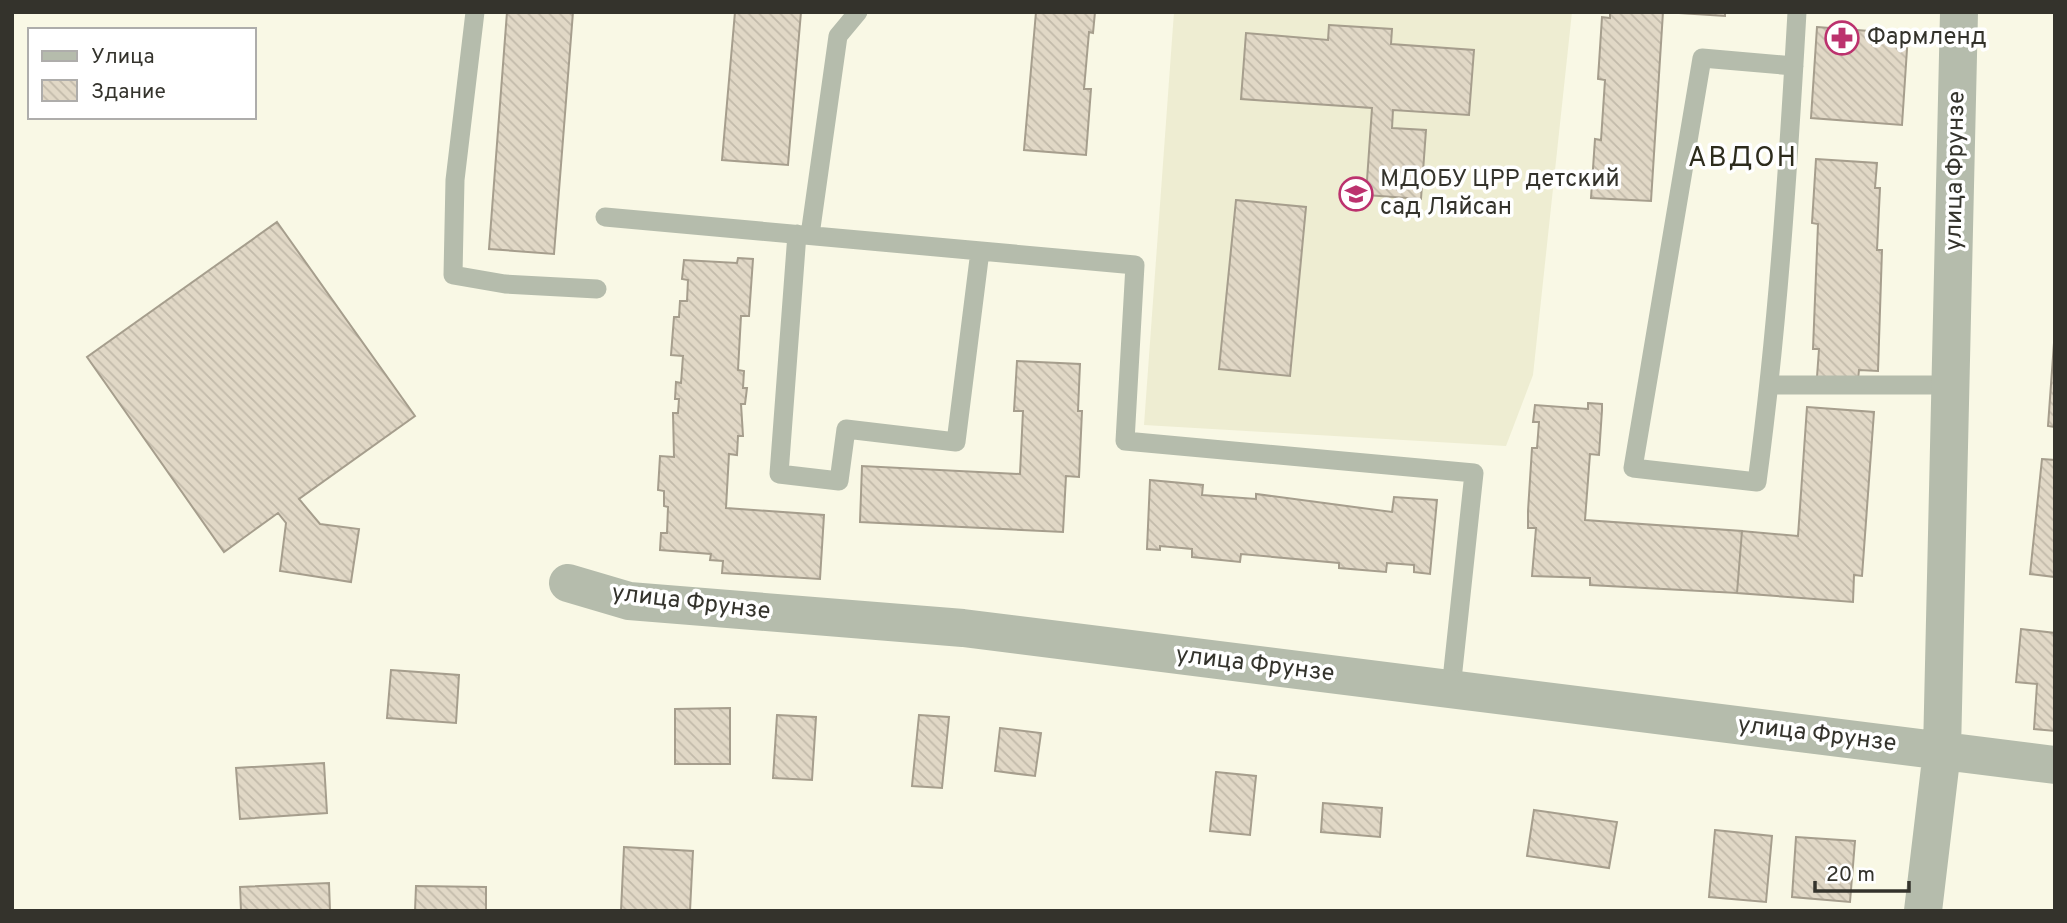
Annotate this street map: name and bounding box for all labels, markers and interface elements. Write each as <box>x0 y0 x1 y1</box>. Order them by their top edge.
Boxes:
pharmacy icon: Фармленд <box>1823 19 1861 57</box>
place label: Фармленд <box>1867 23 1987 53</box>
legend <box>28 28 256 119</box>
text: Улица <box>91 44 155 71</box>
text: Здание <box>91 79 166 106</box>
street label: улица Фрунзе <box>1940 91 1972 251</box>
district label: АВДОН <box>1688 141 1798 177</box>
place label: МДОБУ ЦРР детский сад Ляйсан <box>1380 165 1620 223</box>
school or university icon: МДОБУ ЦРР детский сад Ляйсан <box>1337 175 1375 213</box>
street label: улица Фрунзе <box>610 578 772 628</box>
street label: улица Фрунзе <box>1174 640 1336 690</box>
street label: улица Фрунзе <box>1736 710 1898 760</box>
scale bar <box>1815 850 1910 894</box>
text: 20 m <box>1826 862 1875 889</box>

